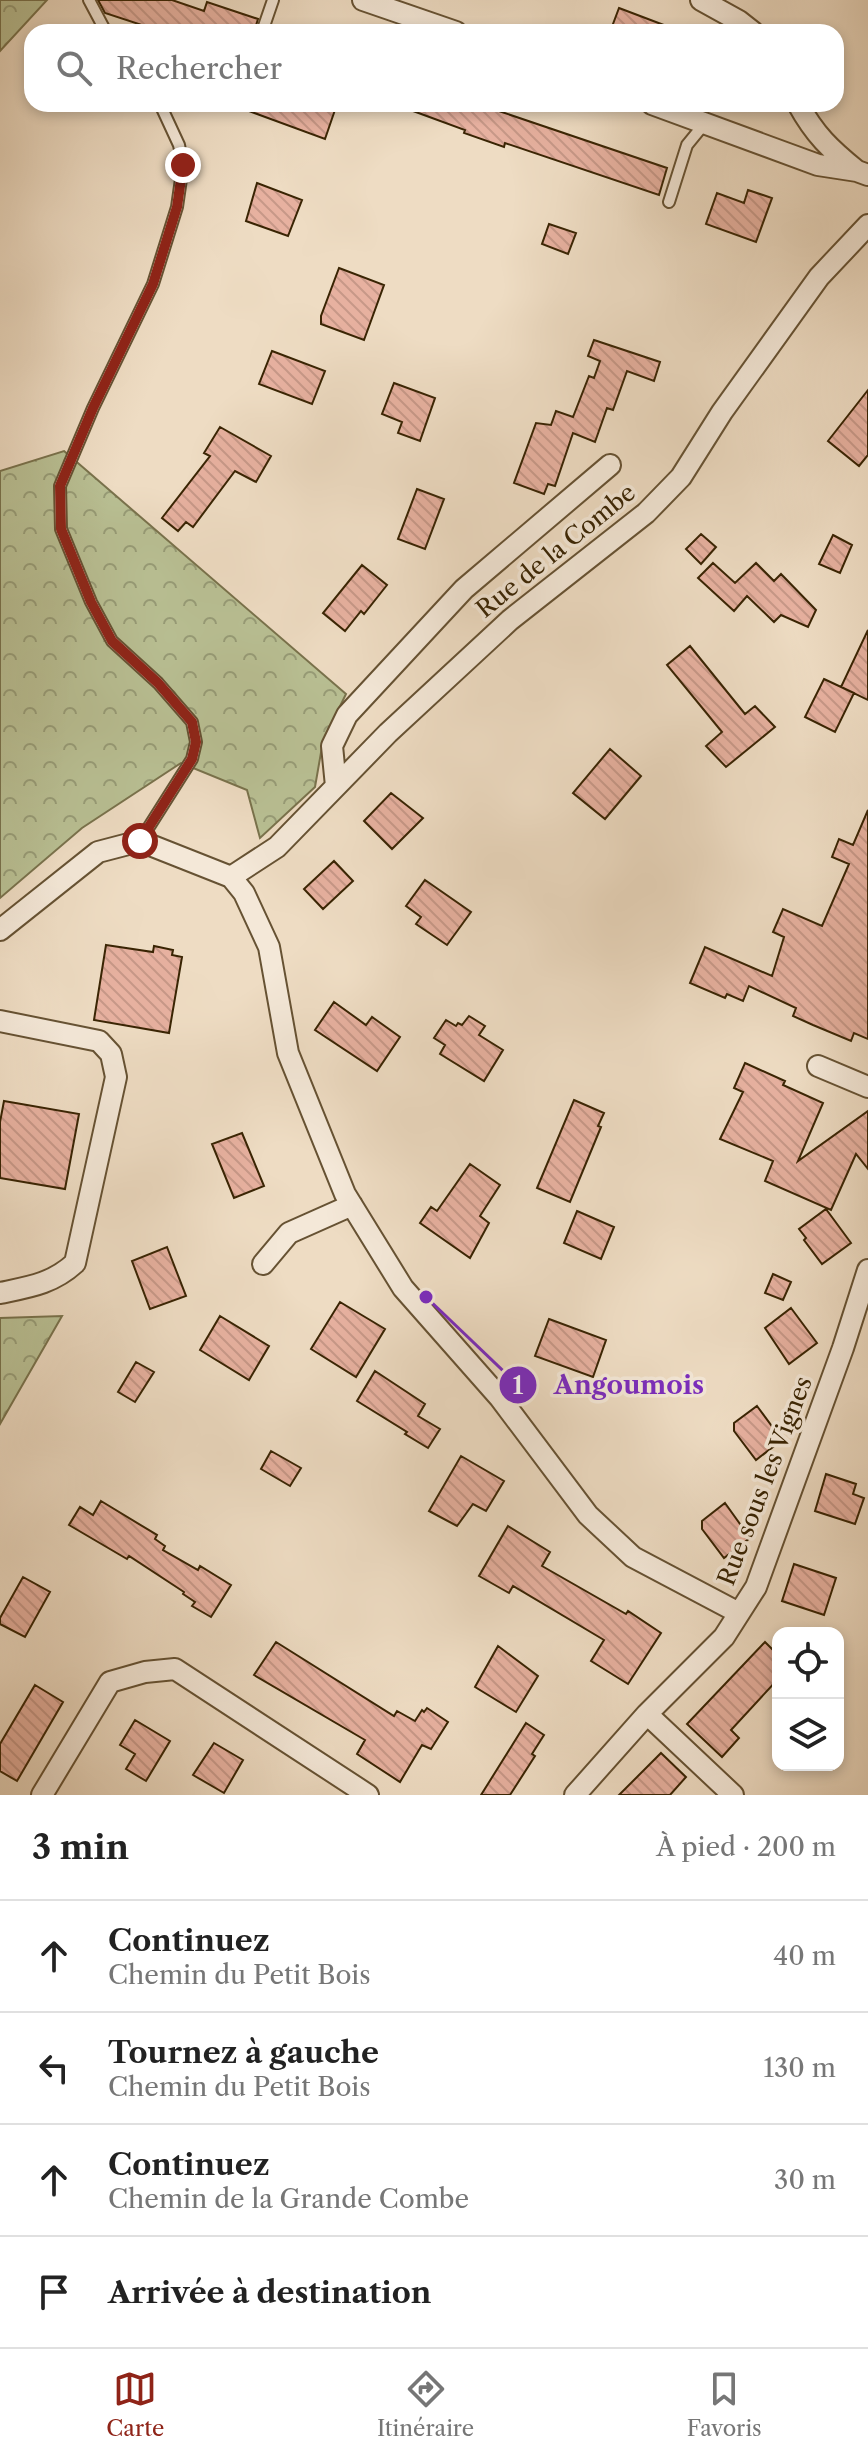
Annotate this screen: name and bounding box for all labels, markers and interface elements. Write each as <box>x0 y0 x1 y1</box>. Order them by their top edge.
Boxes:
search box <box>24 24 844 112</box>
icon: search <box>52 46 96 90</box>
text: Rechercher <box>116 50 282 87</box>
route end <box>165 147 201 183</box>
street label: Rue de la Combe <box>470 478 641 624</box>
route start <box>122 823 158 859</box>
callout: Angoumois <box>498 1360 720 1410</box>
text: Angoumois <box>553 1369 704 1401</box>
text: 1 <box>513 1371 524 1400</box>
street label: Rue sous les Vignes <box>711 1372 818 1589</box>
map controls <box>772 1627 844 1771</box>
button: locate <box>772 1627 844 1699</box>
button: layers <box>772 1699 844 1771</box>
text: 3 min <box>32 1826 129 1868</box>
text: À pied · 200 m <box>656 1831 836 1863</box>
text: Continuez <box>108 1922 270 1959</box>
icon: ahead <box>32 1934 76 1978</box>
text: 40 m <box>773 1940 836 1972</box>
text: Chemin du Petit Bois <box>108 1959 371 1991</box>
text: Tournez à gauche <box>108 2034 379 2071</box>
icon: left <box>32 2046 76 2090</box>
text: 130 m <box>763 2052 836 2084</box>
text: Chemin du Petit Bois <box>108 2071 371 2103</box>
text: Continuez <box>108 2146 270 2183</box>
icon: ahead <box>32 2158 76 2202</box>
text: 30 m <box>774 2164 836 2196</box>
text: Chemin de la Grande Combe <box>108 2183 469 2215</box>
icon: arrive <box>32 2270 76 2314</box>
text: Arrivée à destination <box>108 2274 431 2311</box>
tab: Carte <box>106 2367 164 2442</box>
tab: Itinéraire <box>377 2367 474 2442</box>
tab: Favoris <box>687 2367 762 2442</box>

